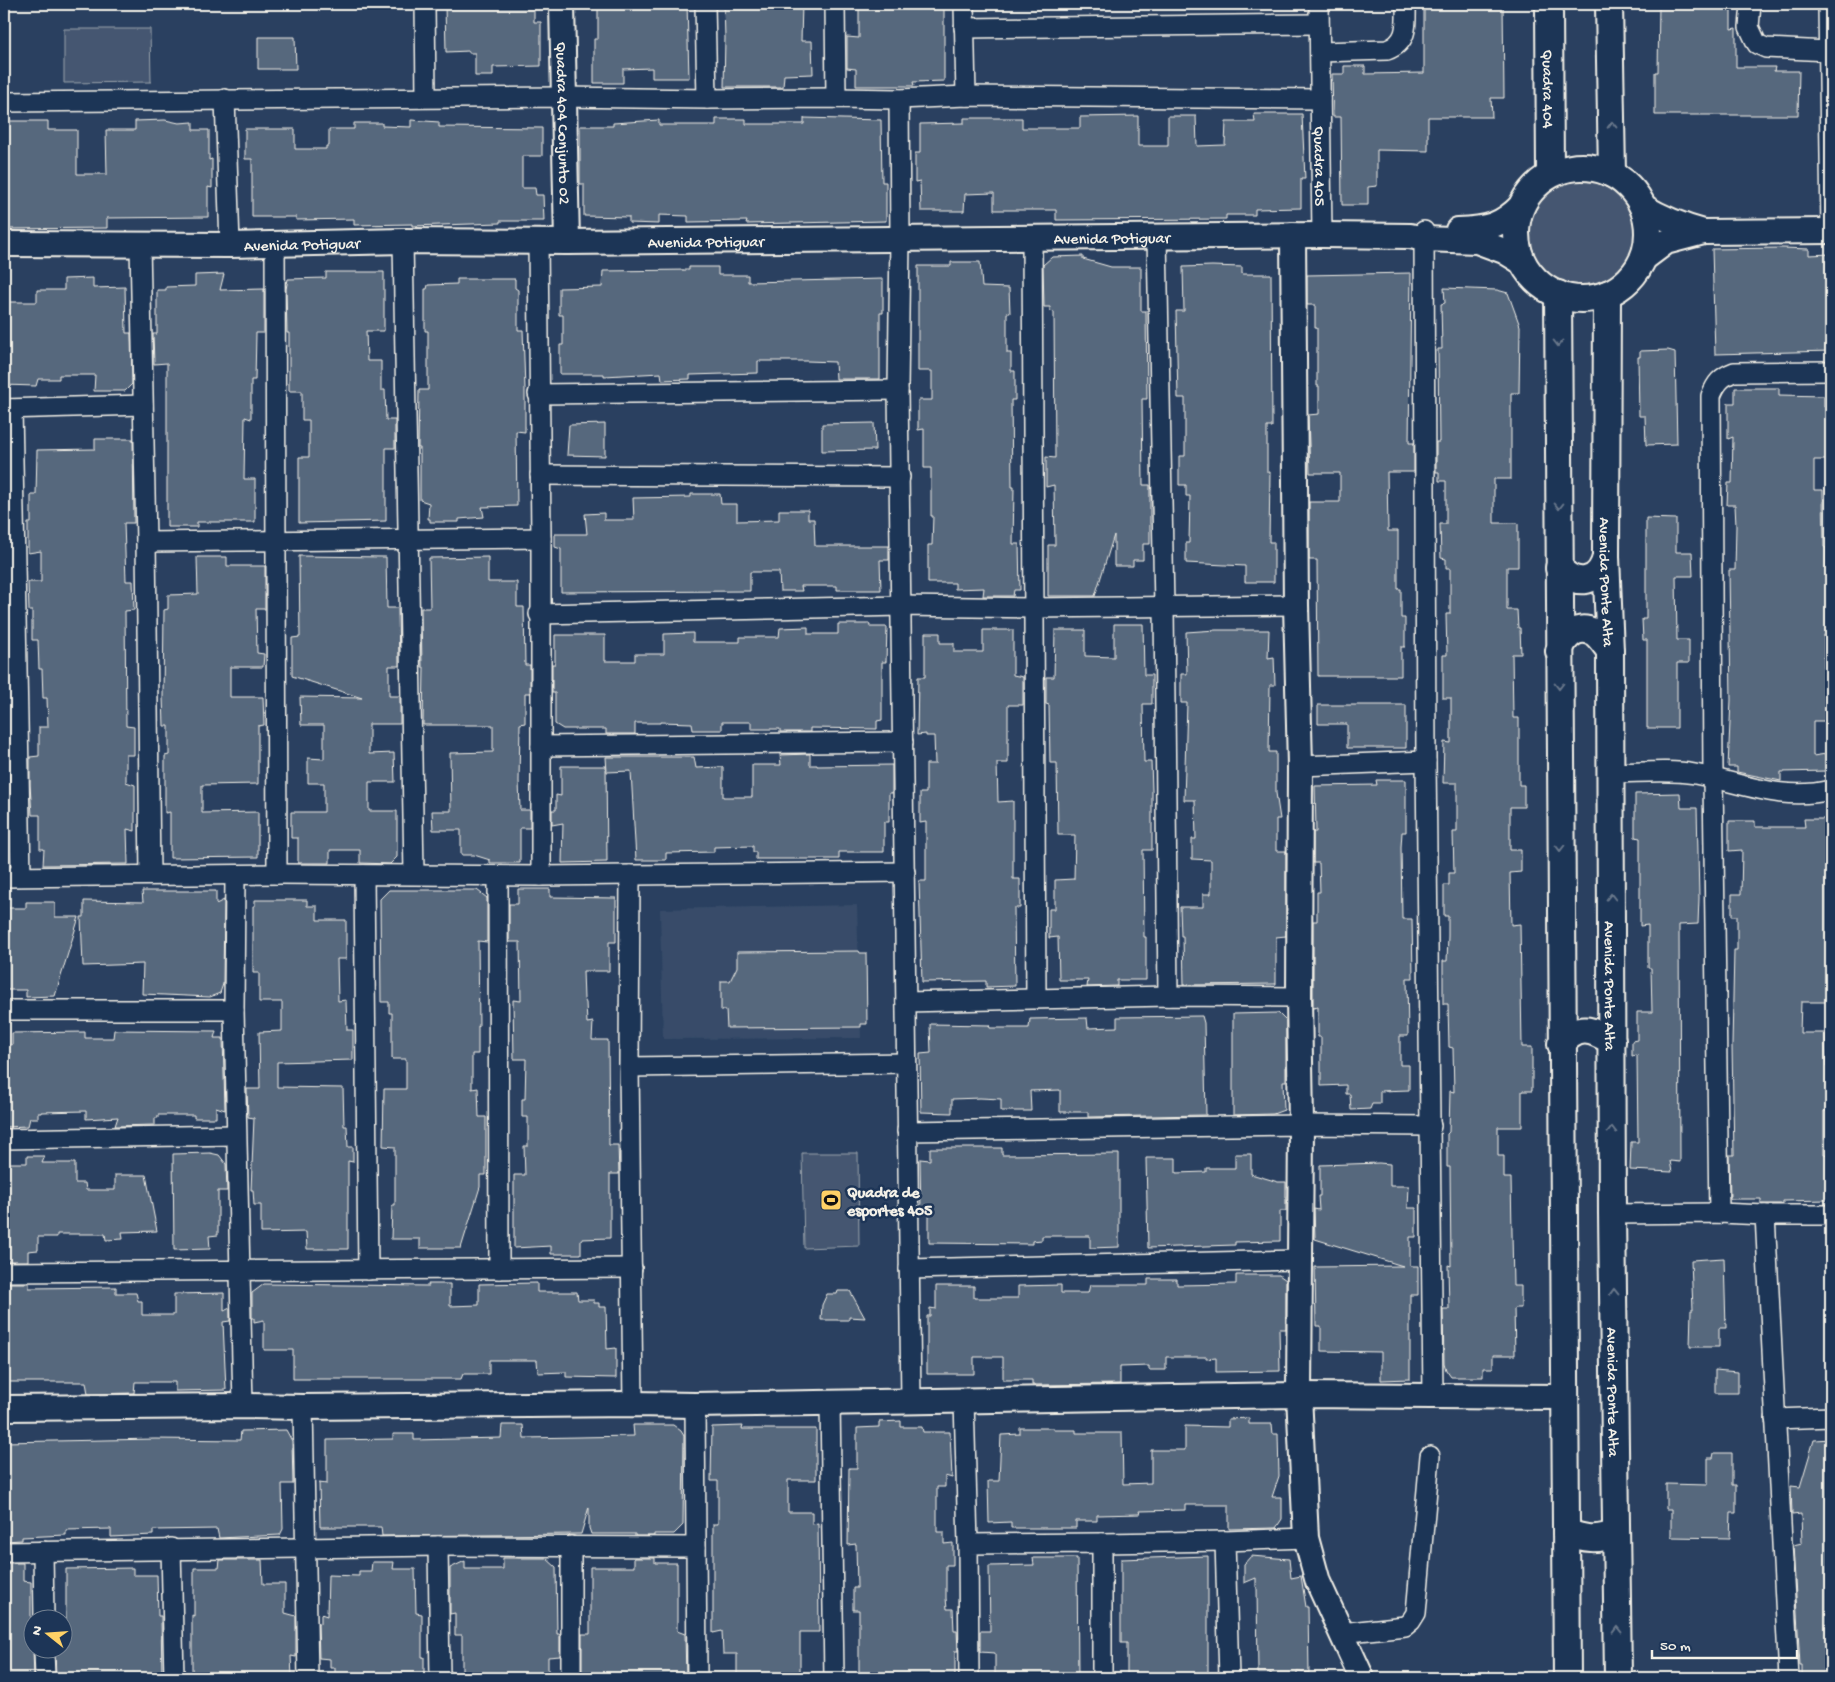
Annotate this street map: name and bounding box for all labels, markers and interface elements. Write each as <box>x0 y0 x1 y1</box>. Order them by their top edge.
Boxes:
street label: Quadra 404 Conjunto 02 <box>550 41 572 205</box>
street label: Quadra 404 <box>1536 49 1556 129</box>
one-way arrow <box>1606 121 1617 129</box>
street label: Quadra 405 <box>1308 126 1328 206</box>
street label: Avenida Potiguar <box>1054 230 1171 250</box>
street label: Avenida Potiguar <box>648 234 766 254</box>
street label: Avenida Potiguar <box>244 236 362 258</box>
one-way arrow <box>1553 340 1563 347</box>
one-way arrow <box>1554 502 1564 510</box>
street label: Avenida Ponte Alta <box>1593 517 1616 648</box>
one-way arrow <box>1554 682 1564 690</box>
one-way arrow <box>1555 844 1565 852</box>
one-way arrow <box>1606 893 1616 900</box>
street label: Avenida Ponte Alta <box>1598 921 1617 1052</box>
one-way arrow <box>1607 1125 1617 1133</box>
place label: Quadra de esportes 405 <box>846 1185 933 1222</box>
sports icon: Quadra de esportes 405 <box>819 1188 843 1212</box>
one-way arrow <box>1608 1288 1619 1296</box>
street label: Avenida Ponte Alta <box>1600 1327 1621 1458</box>
north arrow <box>22 1610 72 1660</box>
text: N <box>28 1624 47 1638</box>
one-way arrow <box>1612 1625 1622 1633</box>
scale bar <box>1652 1627 1798 1659</box>
text: 50 m <box>1660 1638 1691 1656</box>

